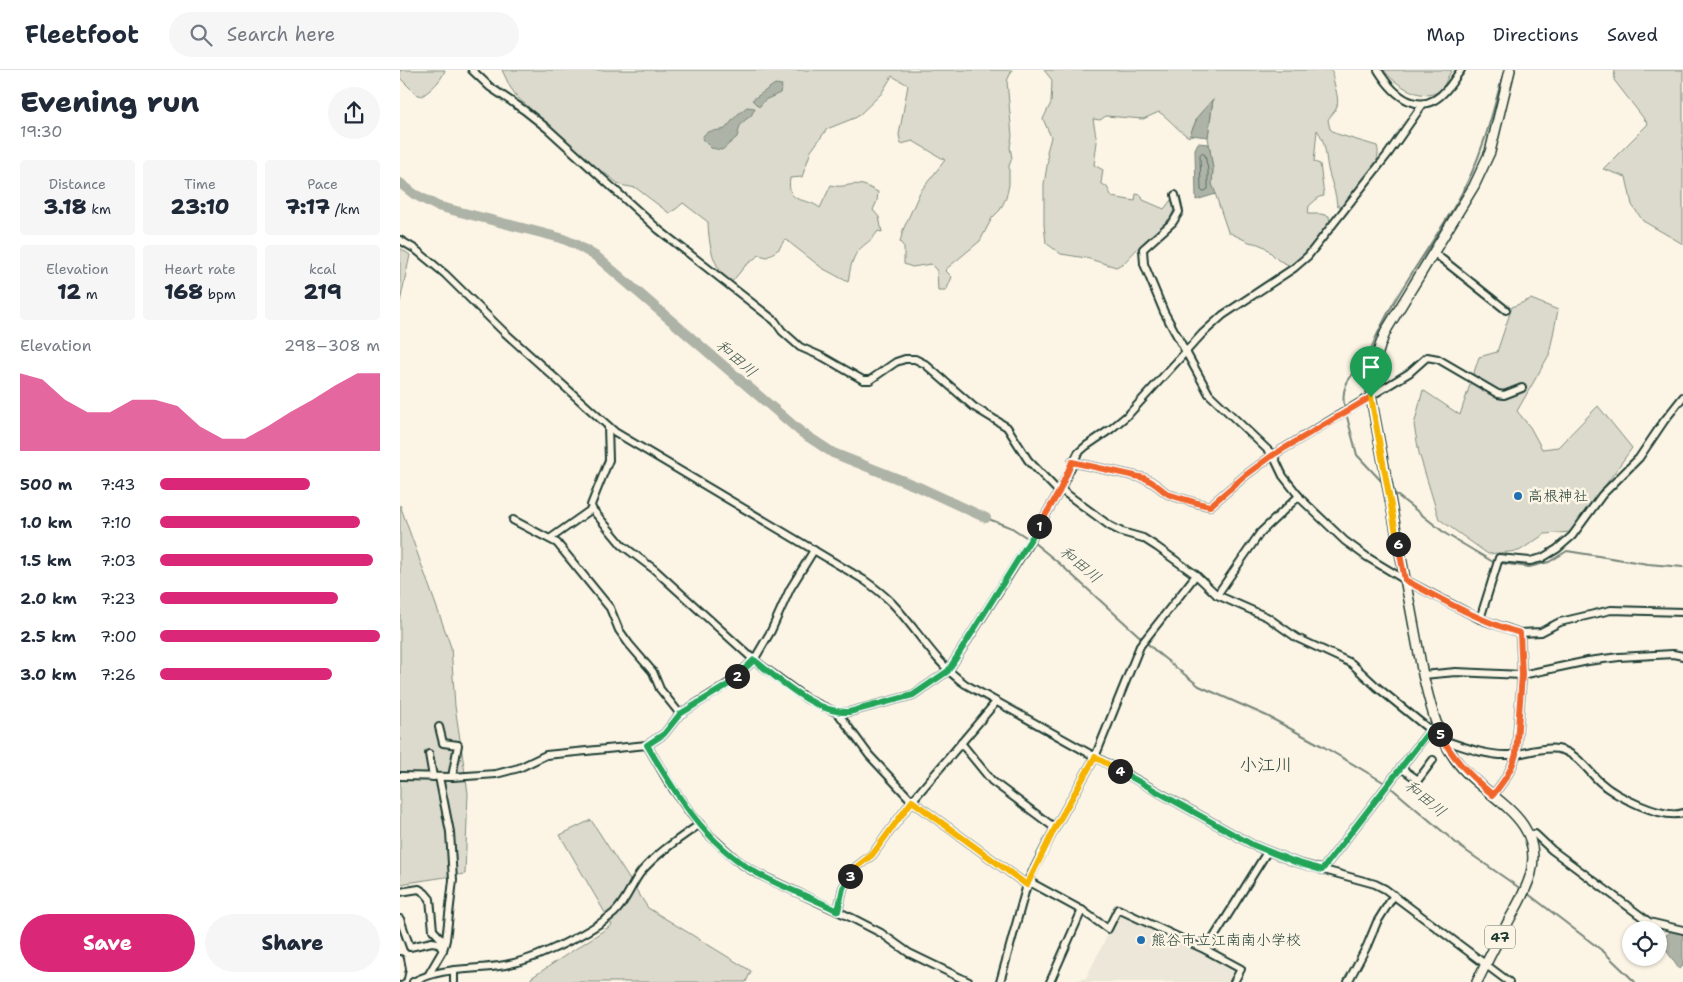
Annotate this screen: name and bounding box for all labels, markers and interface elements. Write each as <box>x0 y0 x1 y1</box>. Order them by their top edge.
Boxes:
search box <box>169 12 519 57</box>
text: Fleetfoot <box>25 19 139 51</box>
icon: search <box>187 21 215 49</box>
text: Search here <box>227 22 335 47</box>
text: Map <box>1427 23 1465 47</box>
text: Directions <box>1493 23 1579 47</box>
text: Saved <box>1607 23 1658 47</box>
text: Evening run <box>20 83 199 121</box>
button: share <box>328 87 380 139</box>
text: 19:30 <box>20 121 63 142</box>
text: Distance <box>49 175 106 193</box>
text: Time <box>184 175 216 193</box>
text: Pace <box>307 175 338 193</box>
text: 3.18 <box>44 193 87 221</box>
text: 23:10 <box>171 193 229 221</box>
text: 7:17 <box>285 193 330 221</box>
text: km <box>87 200 111 218</box>
text: /km <box>330 200 360 218</box>
text: Elevation <box>46 260 109 278</box>
text: Heart rate <box>164 260 236 278</box>
text: kcal <box>309 260 336 278</box>
text: 12 <box>57 278 81 306</box>
text: 168 <box>164 278 203 306</box>
text: 219 <box>304 278 342 306</box>
text: m <box>81 285 98 303</box>
text: bpm <box>203 285 236 303</box>
text: Elevation <box>20 335 92 356</box>
text: 298–308 m <box>284 335 380 356</box>
water label: 和田川 <box>712 335 762 382</box>
pin <box>1350 346 1392 397</box>
icon: arrive <box>1357 353 1385 381</box>
text: 500 m <box>20 474 72 495</box>
text: 7:43 <box>100 474 135 495</box>
place label: 高根神社 <box>1528 486 1588 506</box>
marker: 高根神社 <box>1512 490 1524 502</box>
text: 1.0 km <box>20 512 72 533</box>
text: 7:10 <box>100 512 131 533</box>
pin: 1 <box>1026 514 1052 538</box>
text: 1 <box>1036 517 1043 535</box>
pin: 6 <box>1386 532 1410 556</box>
text: 6 <box>1394 535 1403 553</box>
water label: 和田川 <box>1056 541 1106 588</box>
text: 1.5 km <box>20 550 72 571</box>
text: 7:03 <box>100 550 136 571</box>
text: 2.0 km <box>20 588 77 609</box>
text: 7:23 <box>100 588 136 609</box>
text: 2.5 km <box>20 626 76 647</box>
text: 7:00 <box>100 626 137 647</box>
text: 3.0 km <box>20 664 76 685</box>
text: 7:26 <box>100 664 136 685</box>
pin: 2 <box>724 664 750 688</box>
text: 2 <box>733 667 742 685</box>
pin: 5 <box>1428 722 1452 746</box>
text: 5 <box>1436 725 1445 743</box>
district label: 小江川 <box>1239 753 1293 777</box>
pin: 4 <box>1108 758 1132 784</box>
text: 4 <box>1116 762 1125 780</box>
water label: 和田川 <box>1401 775 1451 822</box>
pin: 3 <box>838 864 862 888</box>
text: 3 <box>846 867 855 885</box>
button: Save <box>20 914 195 972</box>
button: Share <box>205 914 380 972</box>
map controls <box>1622 921 1667 966</box>
button: locate <box>1622 921 1667 966</box>
road number: 47 <box>1485 926 1515 949</box>
place label: 熊谷市立江南南小学校 <box>1151 930 1301 950</box>
marker: 熊谷市立江南南小学校 <box>1135 934 1147 946</box>

